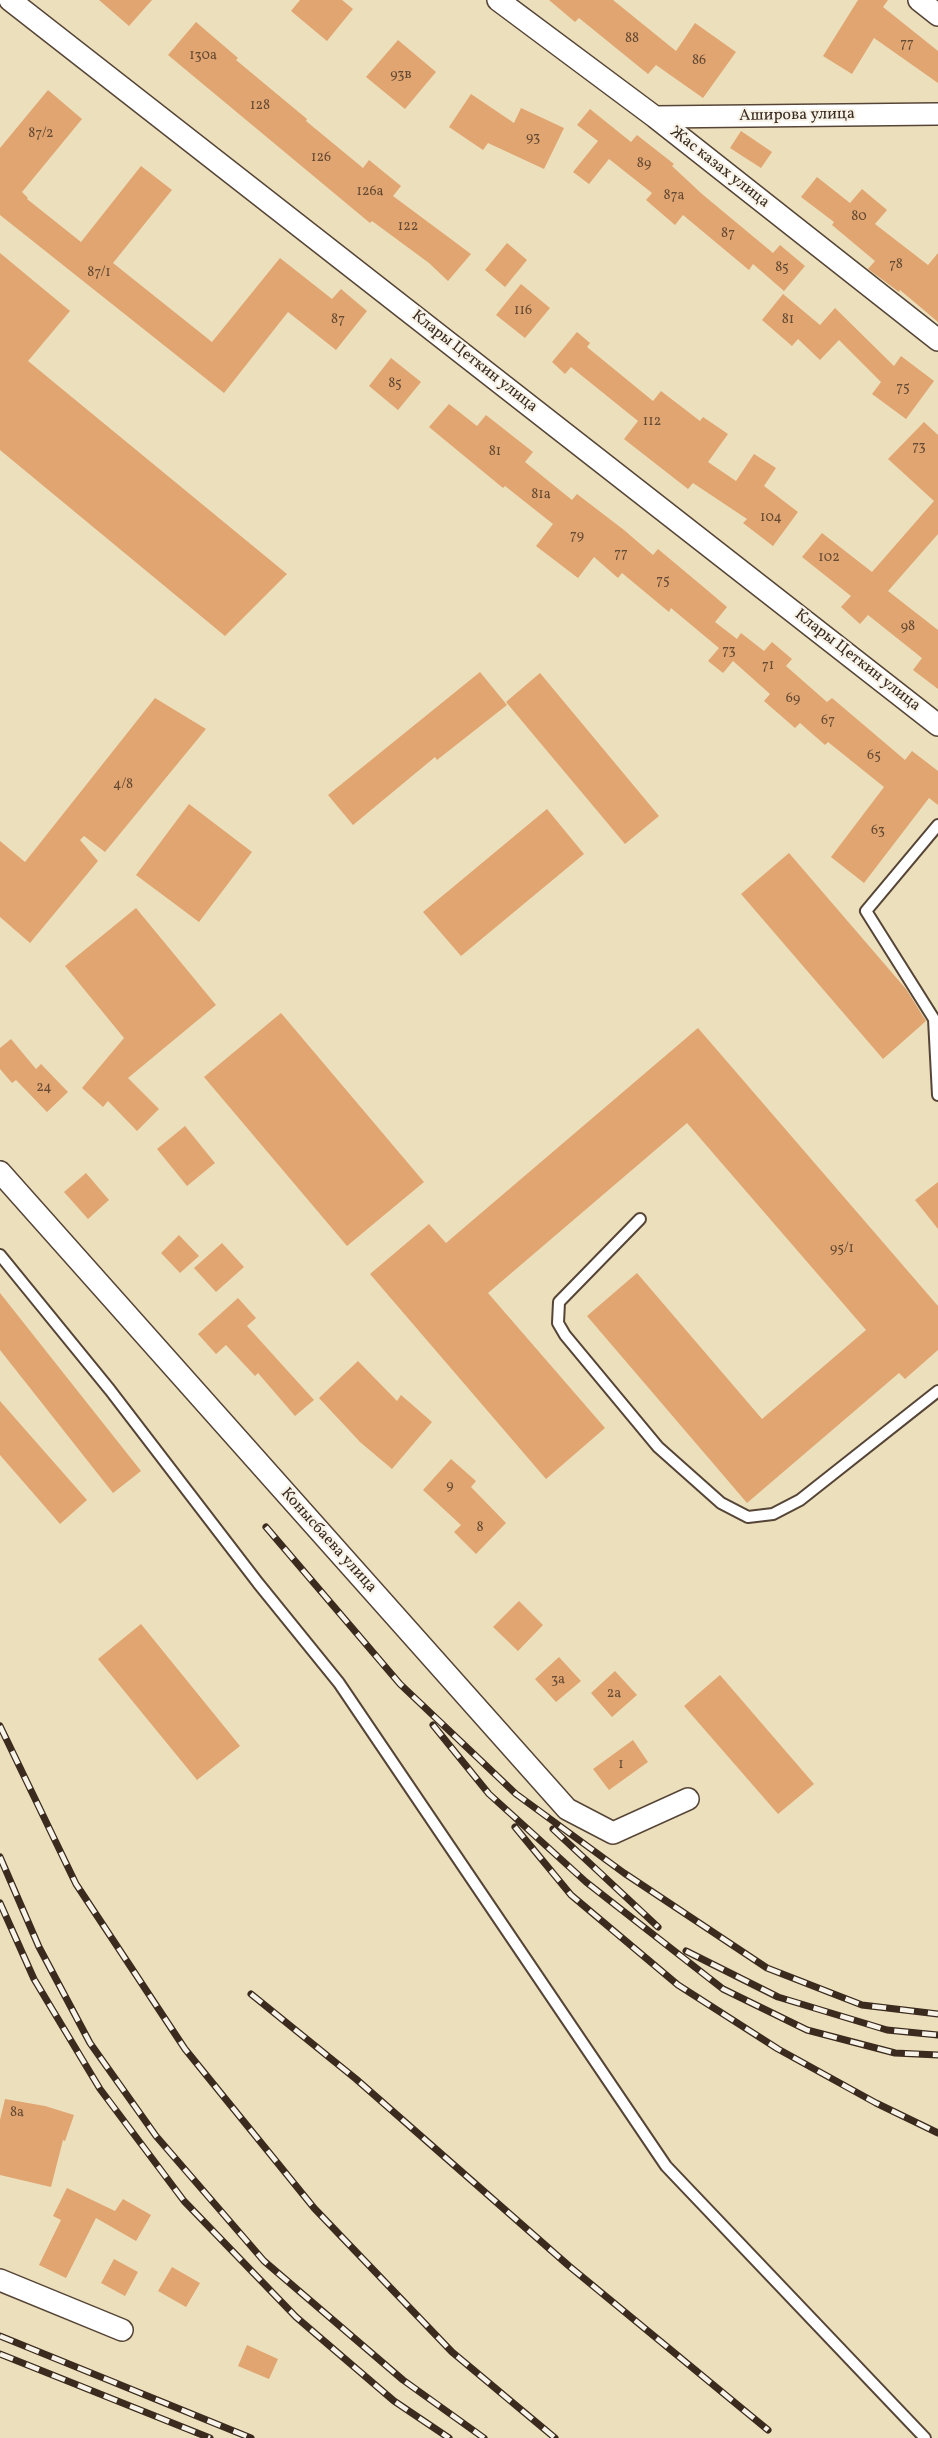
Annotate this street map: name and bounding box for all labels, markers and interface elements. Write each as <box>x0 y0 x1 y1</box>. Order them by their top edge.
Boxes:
house number: 88 <box>625 31 639 47</box>
house number: 77 <box>900 36 914 52</box>
house number: 130а <box>189 48 217 64</box>
house number: 86 <box>692 53 706 69</box>
house number: 93в <box>390 67 412 83</box>
house number: 128 <box>250 98 270 114</box>
street label: Аширова улица <box>739 105 855 127</box>
street label: Жас казах улица <box>665 123 773 213</box>
house number: 87/2 <box>28 126 54 142</box>
house number: 93 <box>526 130 540 146</box>
house number: 126 <box>311 150 331 166</box>
house number: 89 <box>637 156 651 172</box>
house number: 126а <box>356 184 384 200</box>
house number: 87а <box>664 188 684 204</box>
house number: 80 <box>851 209 867 225</box>
house number: 122 <box>398 219 418 235</box>
house number: 87 <box>721 226 735 242</box>
house number: 78 <box>889 257 903 273</box>
house number: 85 <box>775 260 789 276</box>
house number: 87/1 <box>87 265 111 281</box>
house number: 116 <box>514 303 532 319</box>
street label: Клары Цеткин улица <box>407 307 541 417</box>
house number: 87 <box>331 312 345 328</box>
house number: 81 <box>782 312 794 328</box>
house number: 85 <box>388 376 402 392</box>
house number: 75 <box>896 380 910 396</box>
house number: 112 <box>643 414 661 430</box>
house number: 73 <box>912 439 926 455</box>
house number: 81 <box>489 444 501 460</box>
house number: 81а <box>531 487 551 503</box>
house number: 104 <box>760 510 782 526</box>
house number: 79 <box>570 528 584 544</box>
house number: 77 <box>614 546 628 562</box>
house number: 102 <box>818 550 840 566</box>
house number: 75 <box>656 573 670 589</box>
street label: Клары Цеткин улица <box>790 606 924 716</box>
house number: 98 <box>901 619 915 635</box>
house number: 73 <box>722 643 736 659</box>
house number: 71 <box>762 658 774 674</box>
house number: 69 <box>786 691 800 707</box>
house number: 67 <box>821 713 835 729</box>
house number: 65 <box>867 748 881 764</box>
house number: 4/8 <box>113 777 133 793</box>
house number: 63 <box>871 823 885 839</box>
house number: 24 <box>36 1080 52 1096</box>
house number: 95/1 <box>830 1241 854 1257</box>
house number: 9 <box>446 1478 454 1494</box>
street label: Конысбаева улица <box>276 1485 380 1597</box>
house number: 8 <box>476 1520 484 1536</box>
house number: 3а <box>551 1672 565 1688</box>
house number: 2а <box>607 1686 621 1702</box>
house number: 1 <box>618 1757 624 1773</box>
house number: 8а <box>10 2105 24 2121</box>

